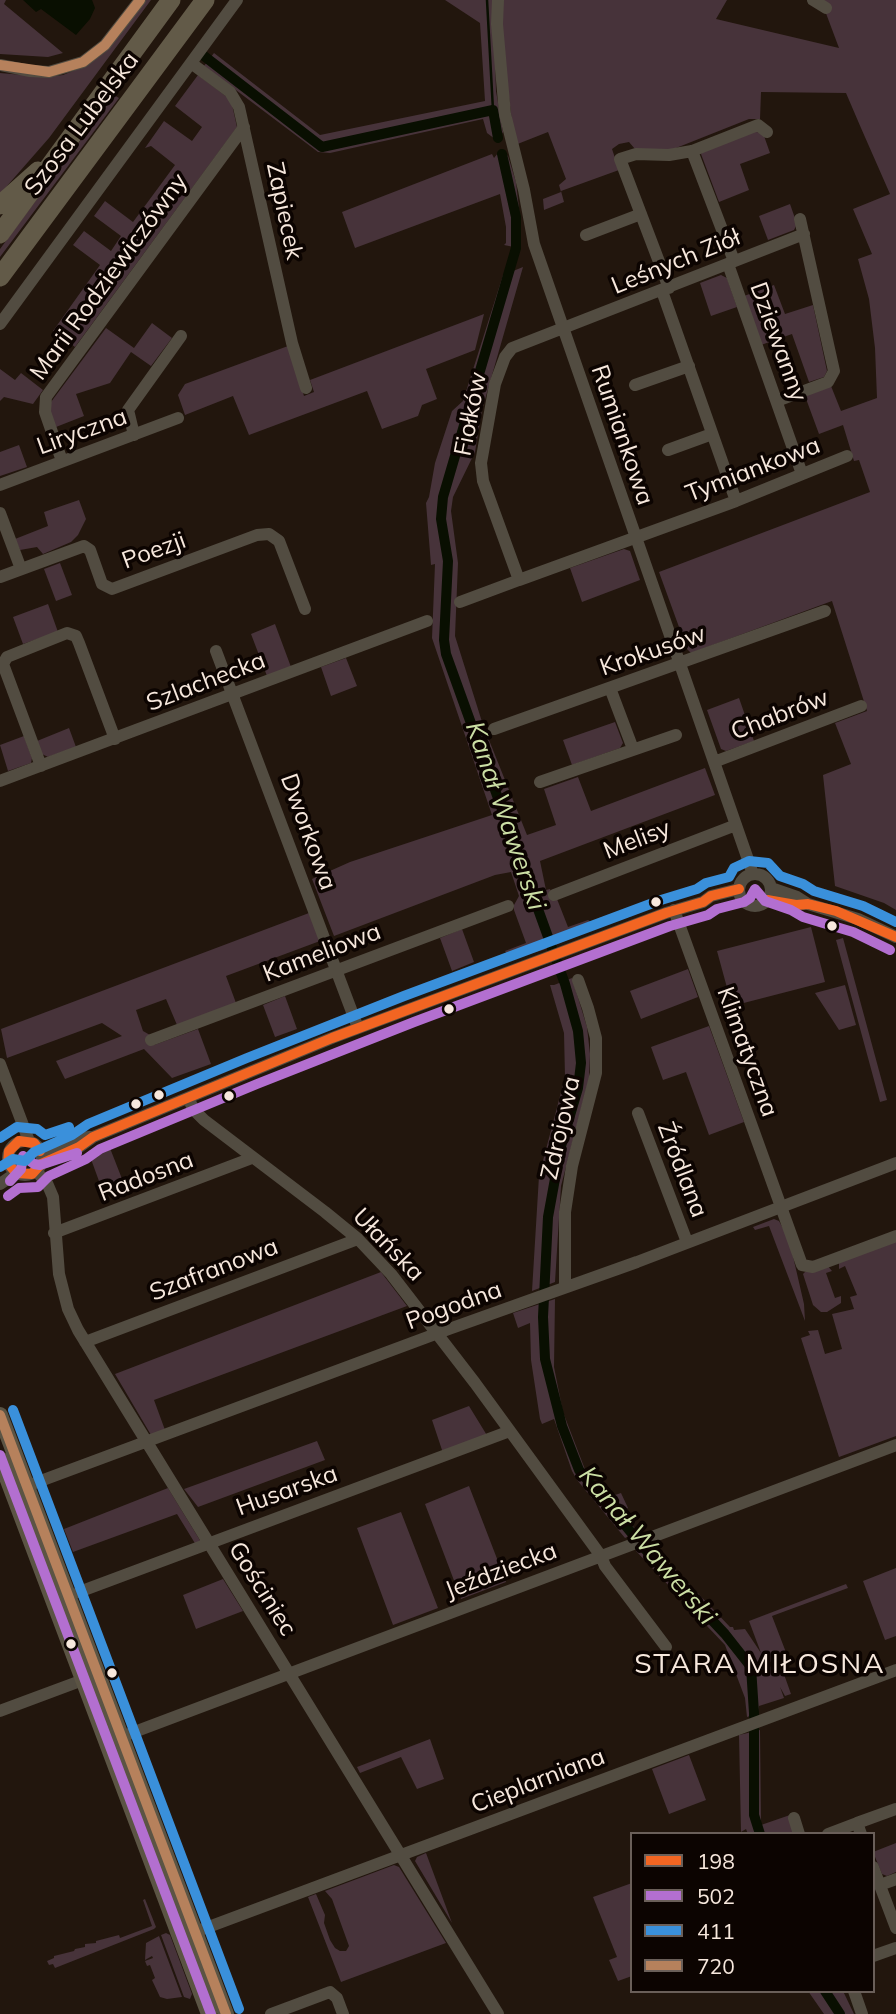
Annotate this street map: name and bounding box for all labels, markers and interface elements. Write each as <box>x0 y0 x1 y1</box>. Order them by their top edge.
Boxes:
street label: Szosa Lubelska <box>19 47 145 201</box>
street label: Zapiecek <box>260 160 308 262</box>
street label: Marii Rodziewiczówny <box>24 168 194 386</box>
street label: Leśnych Ziół <box>608 223 744 301</box>
street label: Dziewanny <box>743 278 813 406</box>
street label: Rumiankowa <box>585 361 659 509</box>
street label: Fiołków <box>449 370 493 458</box>
street label: Liryczna <box>33 402 131 462</box>
street label: Tymiankowa <box>682 431 824 509</box>
street label: Poezji <box>118 526 190 576</box>
street label: Krokusów <box>596 619 710 683</box>
street label: Szlachecka <box>142 646 270 718</box>
street label: Chabrów <box>727 683 833 747</box>
water label: Kanał Wawerski <box>458 718 552 914</box>
street label: Dworkowa <box>274 770 342 894</box>
street label: Melisy <box>599 814 675 866</box>
unlabelled marker <box>649 895 663 909</box>
street label: Kameliowa <box>259 917 385 989</box>
unlabelled marker <box>825 919 839 933</box>
street label: Klimatyczna <box>710 983 784 1121</box>
unlabelled marker <box>442 1002 456 1016</box>
street label: Zdrojowa <box>535 1074 587 1182</box>
unlabelled marker <box>152 1088 166 1102</box>
unlabelled marker <box>222 1089 236 1103</box>
unlabelled marker <box>129 1097 143 1111</box>
street label: Źródlana <box>651 1118 713 1222</box>
street label: Radosna <box>94 1146 198 1208</box>
street label: Ułańska <box>346 1203 430 1287</box>
street label: Szafranowa <box>146 1232 282 1308</box>
street label: Pogodna <box>402 1275 506 1337</box>
street label: Husarska <box>232 1459 342 1523</box>
water label: Kanał Wawerski <box>572 1460 722 1632</box>
street label: Gościniec <box>222 1537 302 1641</box>
street label: Jeździecka <box>441 1537 561 1605</box>
unlabelled marker <box>64 1637 78 1651</box>
district label: STARA MIŁOSNA <box>636 1648 884 1682</box>
unlabelled marker <box>105 1666 119 1680</box>
street label: Cieplarniana <box>467 1742 609 1820</box>
legend <box>630 1832 875 1993</box>
text: 198 <box>697 1848 735 1874</box>
text: 502 <box>697 1883 735 1909</box>
text: 411 <box>697 1918 735 1944</box>
text: 720 <box>697 1953 735 1979</box>

